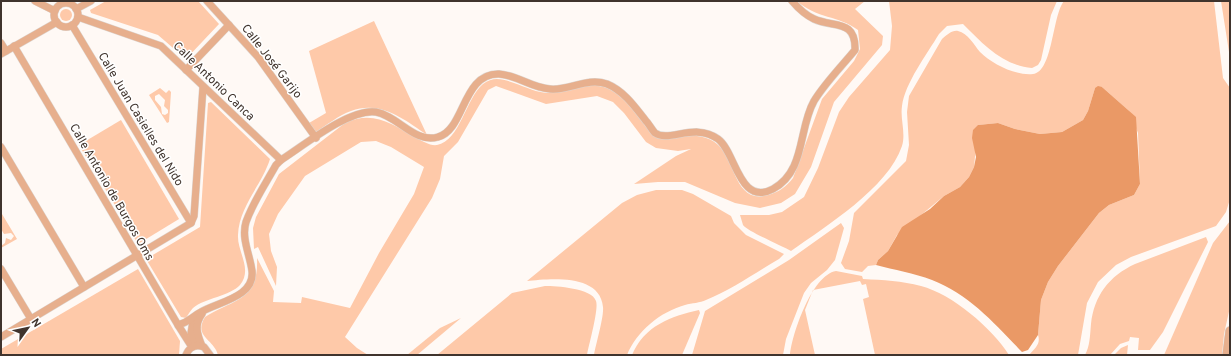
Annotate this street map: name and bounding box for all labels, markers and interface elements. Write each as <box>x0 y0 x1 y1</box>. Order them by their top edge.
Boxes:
street label: Calle José Garijo <box>237 21 305 102</box>
street label: Calle Antonio Canca <box>169 39 258 125</box>
street label: Calle Juan Casielles del Nido <box>94 50 187 190</box>
street label: Calle Antonio de Burgos Oms <box>65 121 157 264</box>
north arrow <box>8 308 48 348</box>
text: N <box>28 316 44 330</box>

